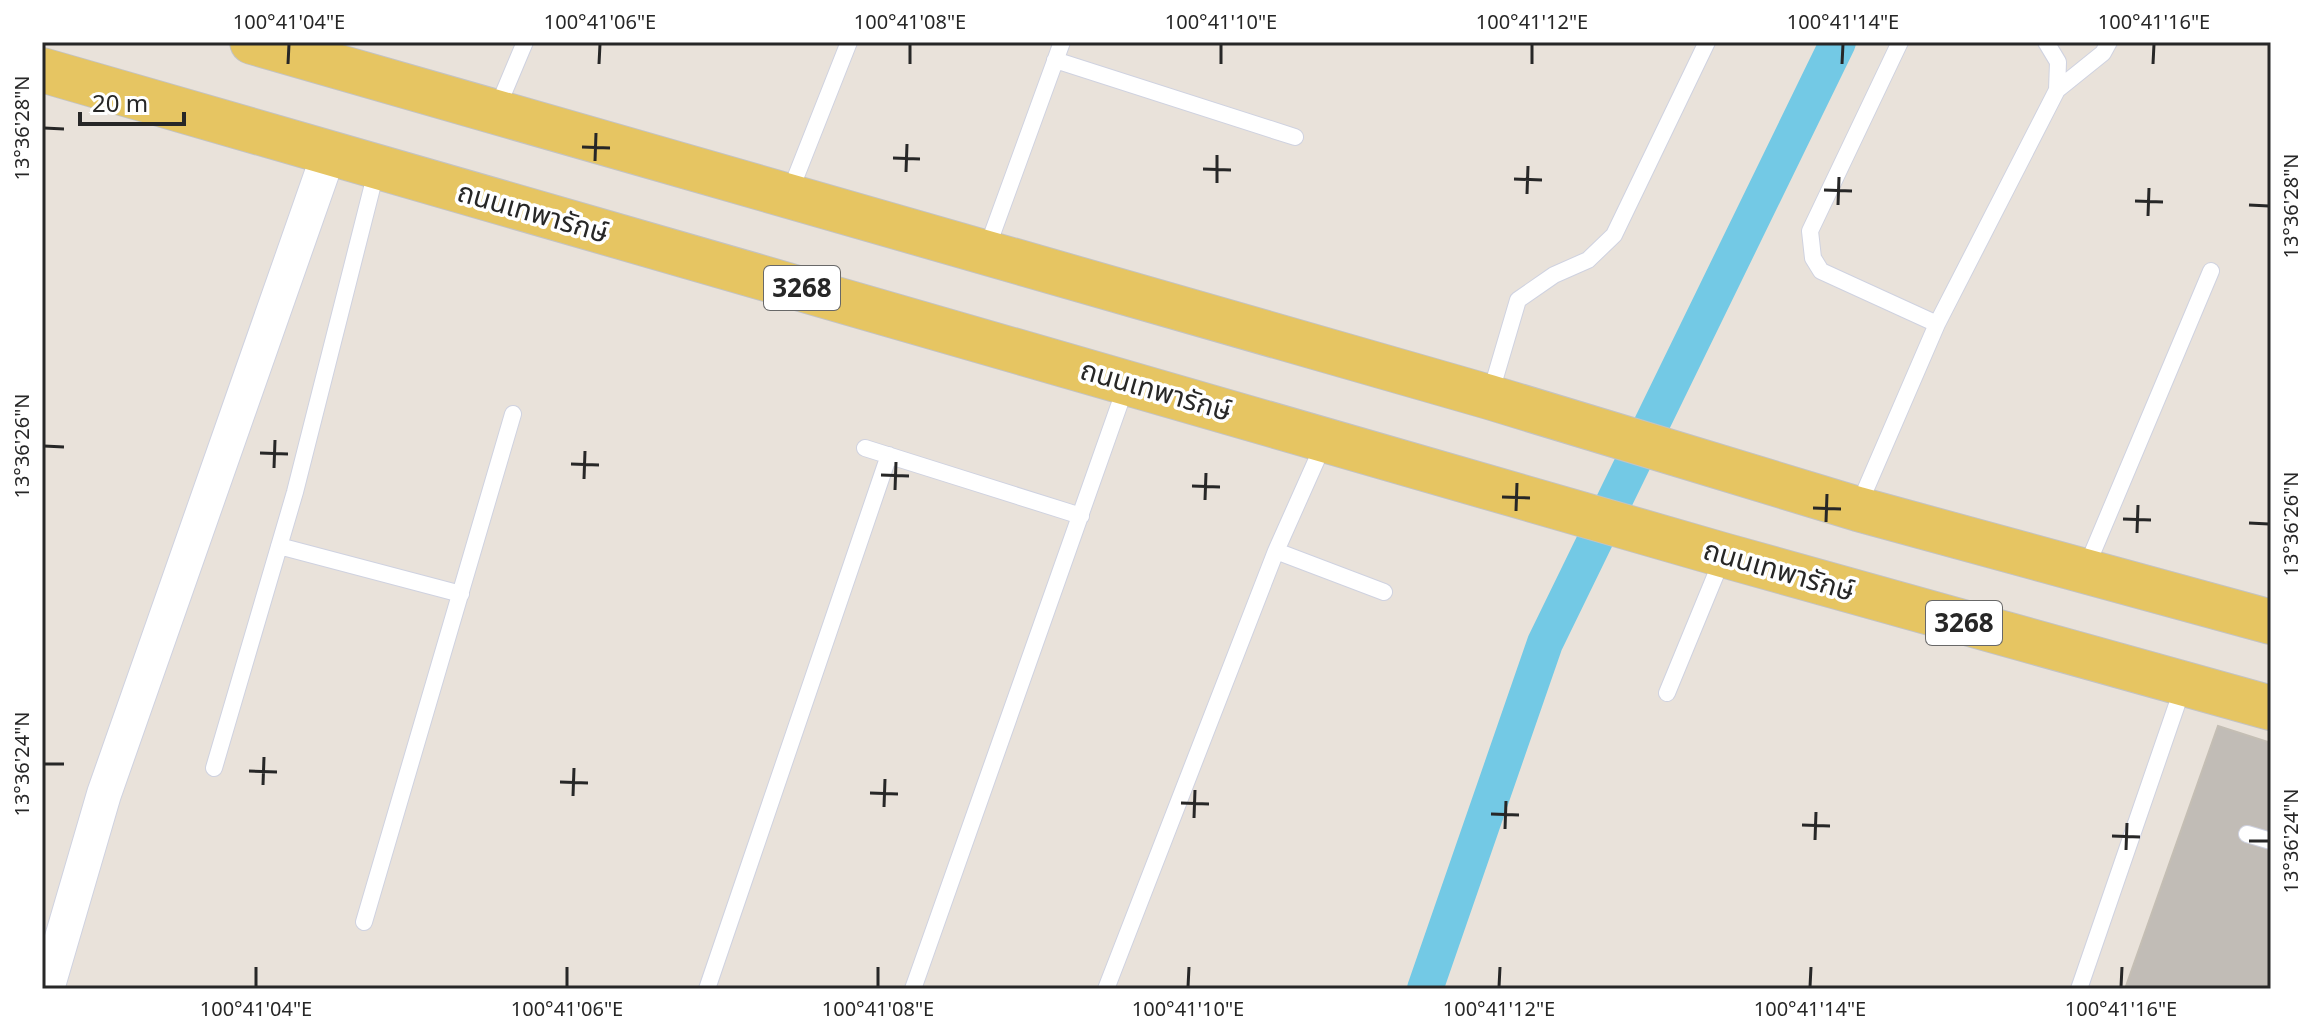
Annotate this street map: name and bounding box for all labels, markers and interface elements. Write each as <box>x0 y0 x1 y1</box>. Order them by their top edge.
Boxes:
text: 100°41'04"E <box>233 8 345 35</box>
text: 100°41'06"E <box>544 8 656 35</box>
text: 100°41'08"E <box>854 8 966 35</box>
text: 100°41'10"E <box>1165 8 1277 35</box>
text: 100°41'12"E <box>1476 8 1588 35</box>
text: 100°41'14"E <box>1787 8 1899 35</box>
text: 100°41'16"E <box>2098 8 2210 35</box>
text: 13°36'28"N <box>8 75 35 181</box>
scale bar <box>80 76 184 126</box>
text: 20 m <box>92 86 148 119</box>
text: 13°36'28"N <box>2277 153 2304 259</box>
street label: ถนนเทพารักษ์ <box>453 171 613 251</box>
road number: 3268 <box>764 266 840 310</box>
street label: ถนนเทพารักษ์ <box>1076 349 1236 429</box>
text: 13°36'26"N <box>8 393 35 499</box>
text: 13°36'26"N <box>2277 471 2304 577</box>
street label: ถนนเทพารักษ์ <box>1699 529 1859 609</box>
road number: 3268 <box>1926 601 2002 645</box>
text: 13°36'24"N <box>8 711 35 817</box>
text: 13°36'24"N <box>2277 788 2304 894</box>
text: 100°41'04"E <box>200 995 312 1022</box>
text: 100°41'06"E <box>511 995 623 1022</box>
text: 100°41'08"E <box>822 995 934 1022</box>
text: 100°41'10"E <box>1132 995 1244 1022</box>
text: 100°41'12"E <box>1443 995 1555 1022</box>
text: 100°41'14"E <box>1754 995 1866 1022</box>
text: 100°41'16"E <box>2065 995 2177 1022</box>

